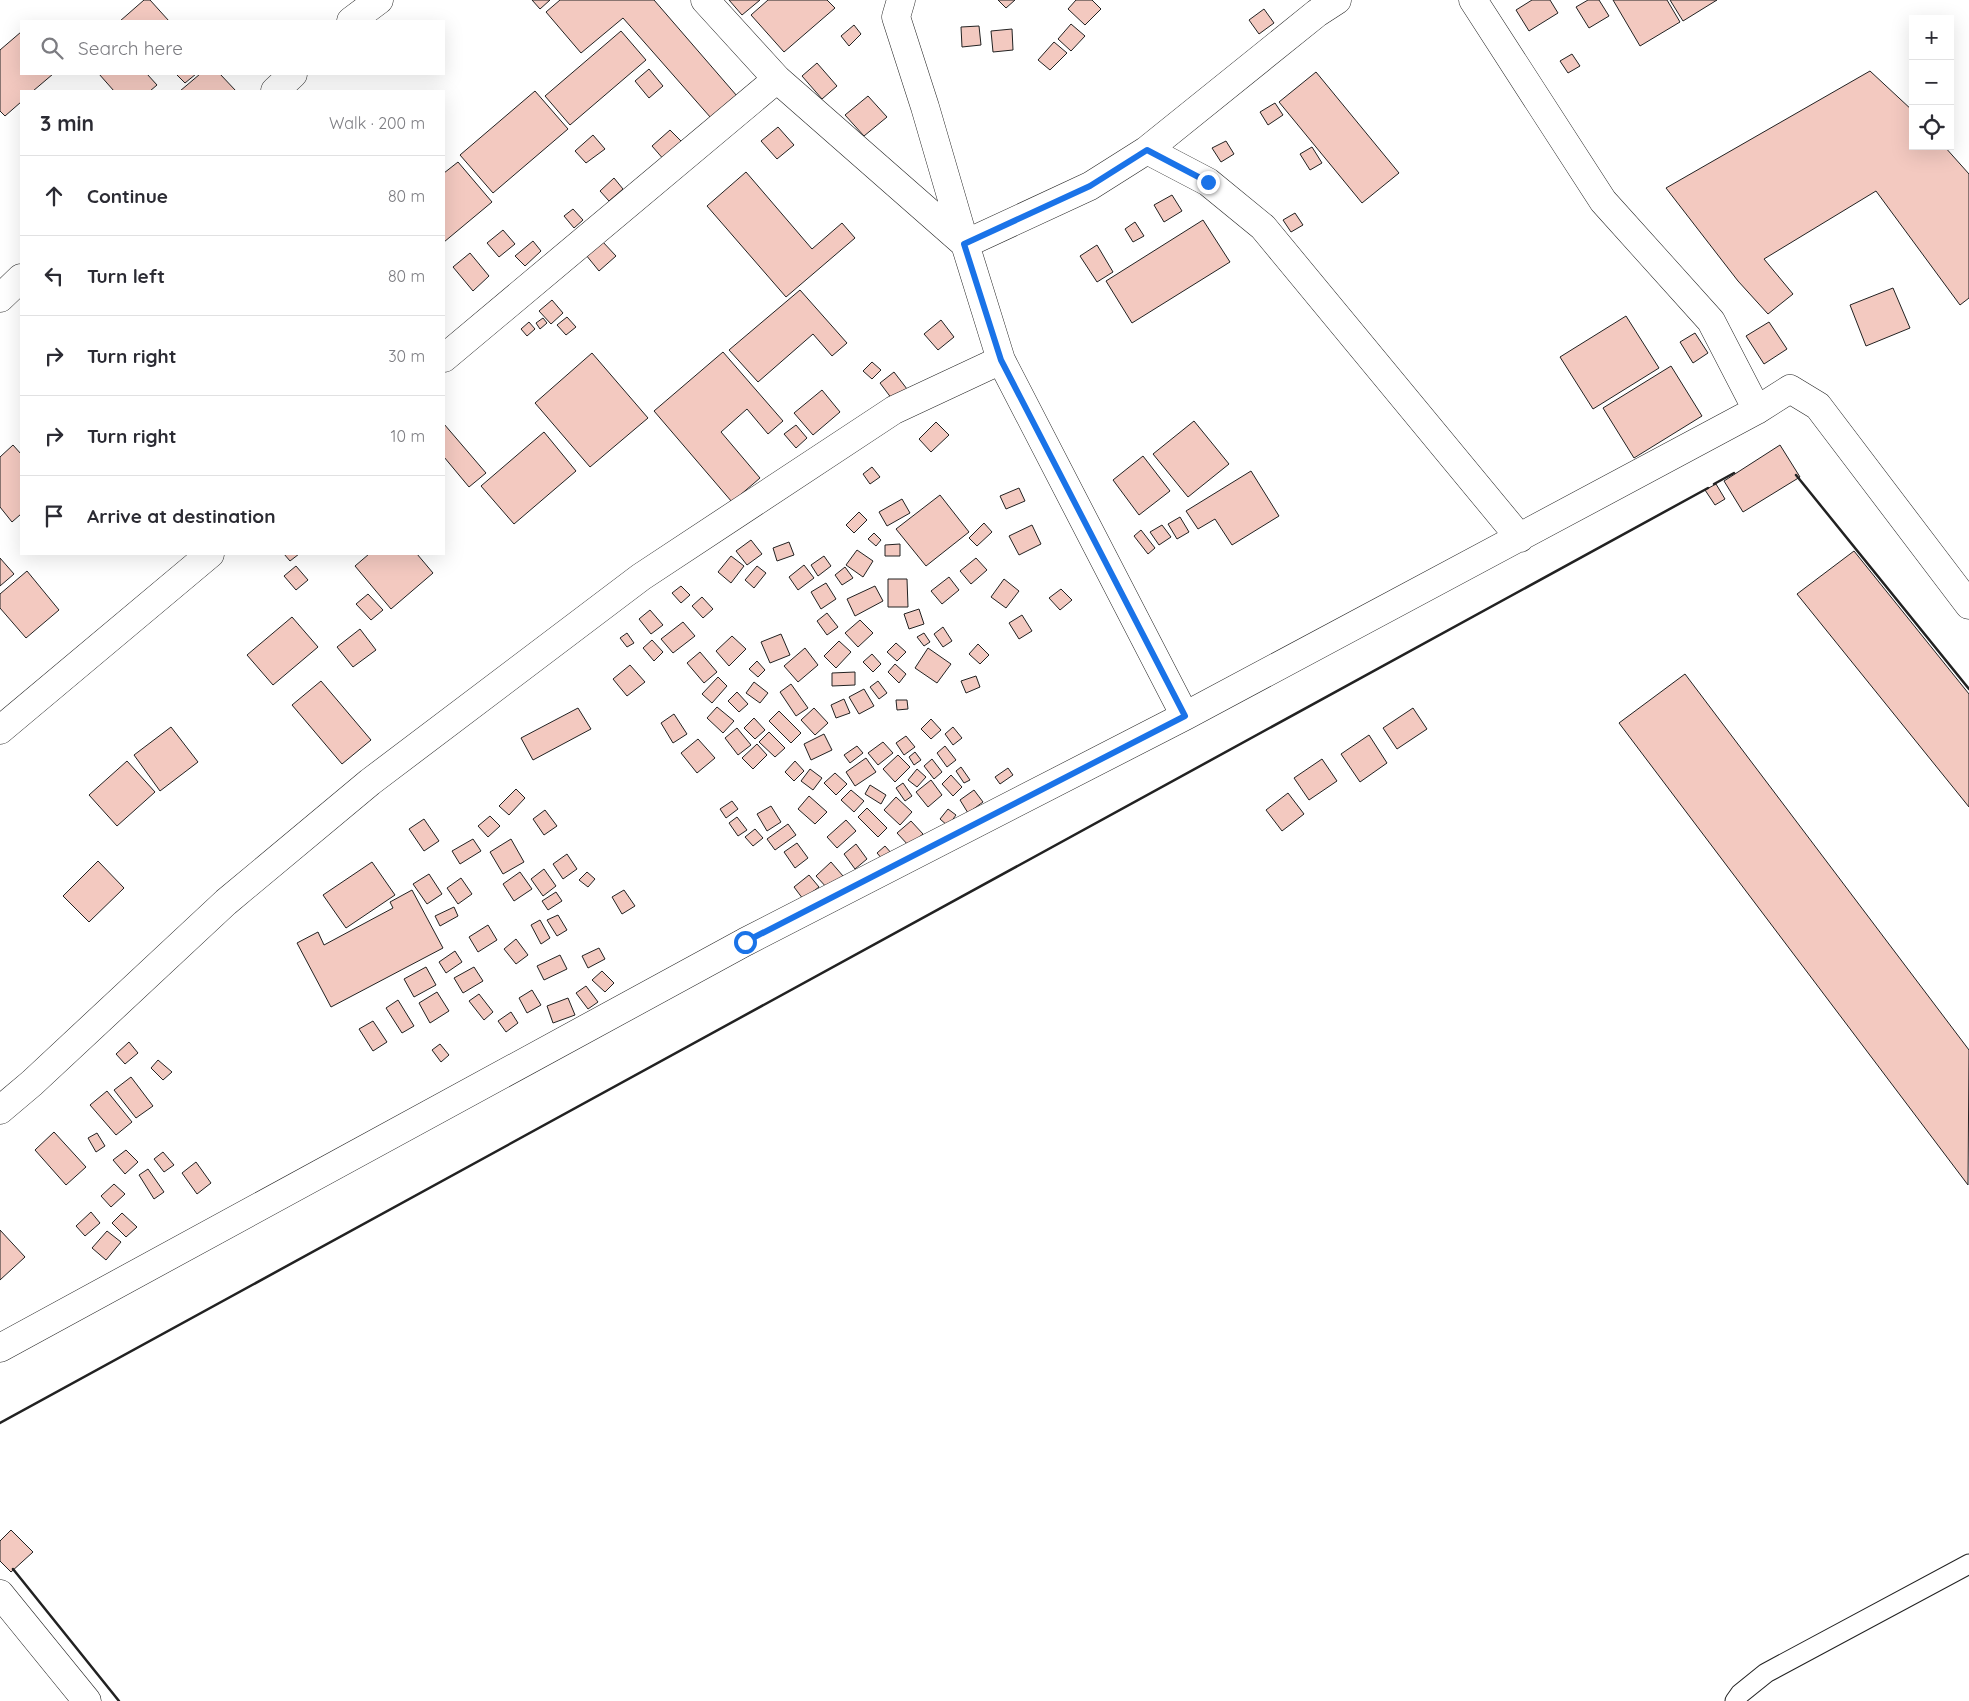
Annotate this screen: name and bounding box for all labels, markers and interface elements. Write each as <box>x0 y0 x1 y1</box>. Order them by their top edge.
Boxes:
map controls <box>1909 15 1954 150</box>
button: + <box>1909 15 1954 60</box>
search box <box>20 20 445 75</box>
icon: search <box>38 34 66 62</box>
text: Search here <box>78 36 183 60</box>
button: − <box>1909 60 1954 105</box>
button: locate <box>1909 105 1954 150</box>
text: 3 min <box>40 110 94 136</box>
text: Walk · 200 m <box>329 113 425 133</box>
route end <box>1197 171 1220 194</box>
icon: ahead <box>40 182 68 210</box>
text: Continue <box>87 184 168 208</box>
text: 80 m <box>388 186 425 206</box>
icon: left <box>40 262 68 290</box>
text: Turn left <box>87 264 165 288</box>
text: 80 m <box>388 266 425 286</box>
icon: right <box>40 342 68 370</box>
text: Turn right <box>87 344 176 368</box>
text: 30 m <box>388 346 425 366</box>
icon: right <box>40 422 68 450</box>
text: Turn right <box>87 424 176 448</box>
text: 10 m <box>391 426 425 446</box>
icon: arrive <box>40 502 68 530</box>
text: Arrive at destination <box>87 504 276 528</box>
route start <box>734 931 757 954</box>

